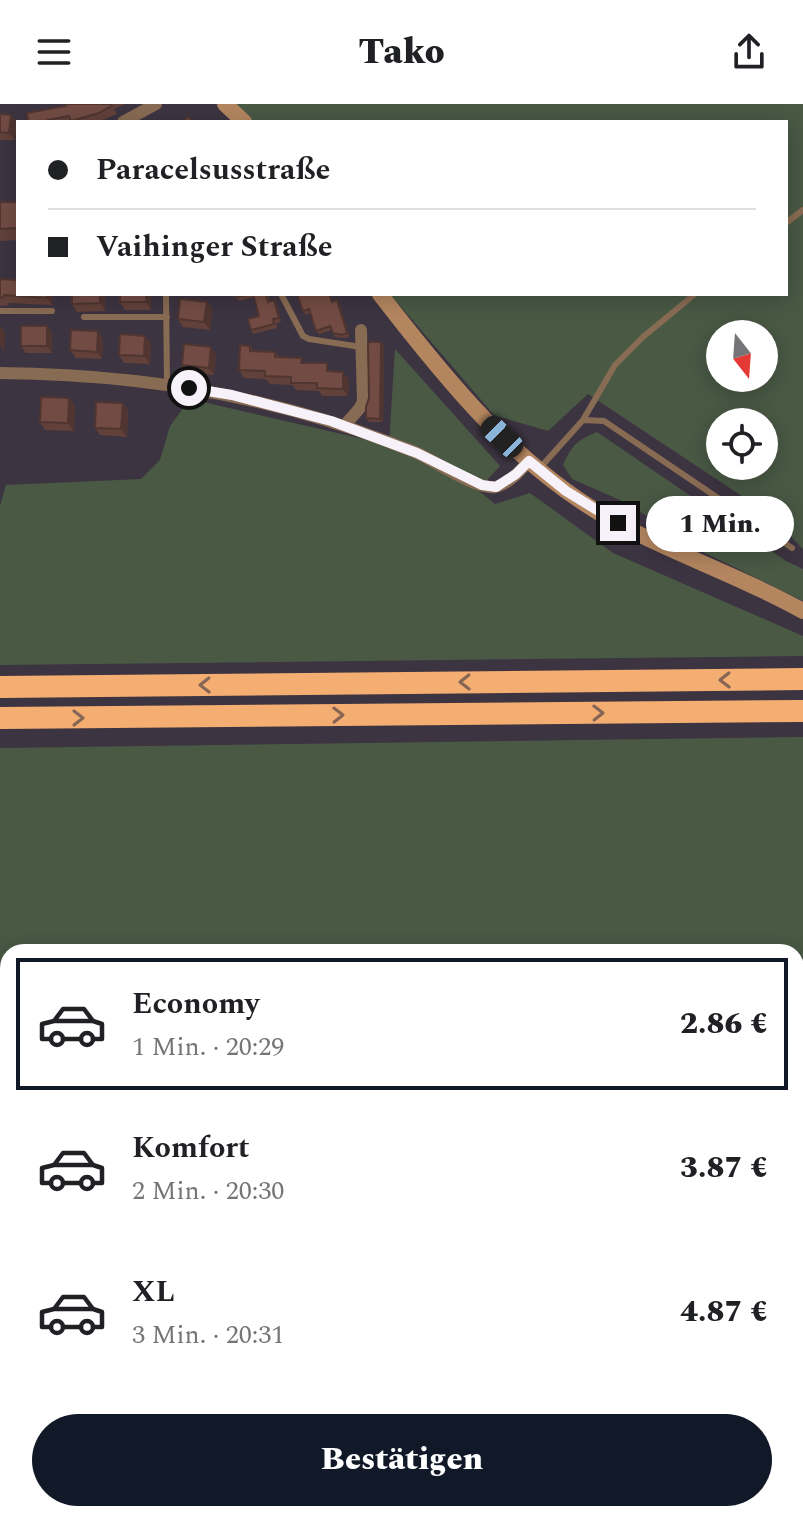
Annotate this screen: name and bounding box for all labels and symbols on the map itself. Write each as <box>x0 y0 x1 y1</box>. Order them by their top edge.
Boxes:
north arrow <box>706 320 778 392</box>
route start <box>171 370 207 406</box>
car <box>476 412 528 462</box>
callout: 1 Min. <box>646 495 794 551</box>
route end <box>600 505 636 541</box>
one-way arrow <box>718 671 731 689</box>
one-way arrow <box>458 674 471 691</box>
one-way arrow <box>198 676 211 694</box>
one-way arrow <box>592 704 605 721</box>
one-way arrow <box>332 706 345 724</box>
one-way arrow <box>72 709 85 727</box>

